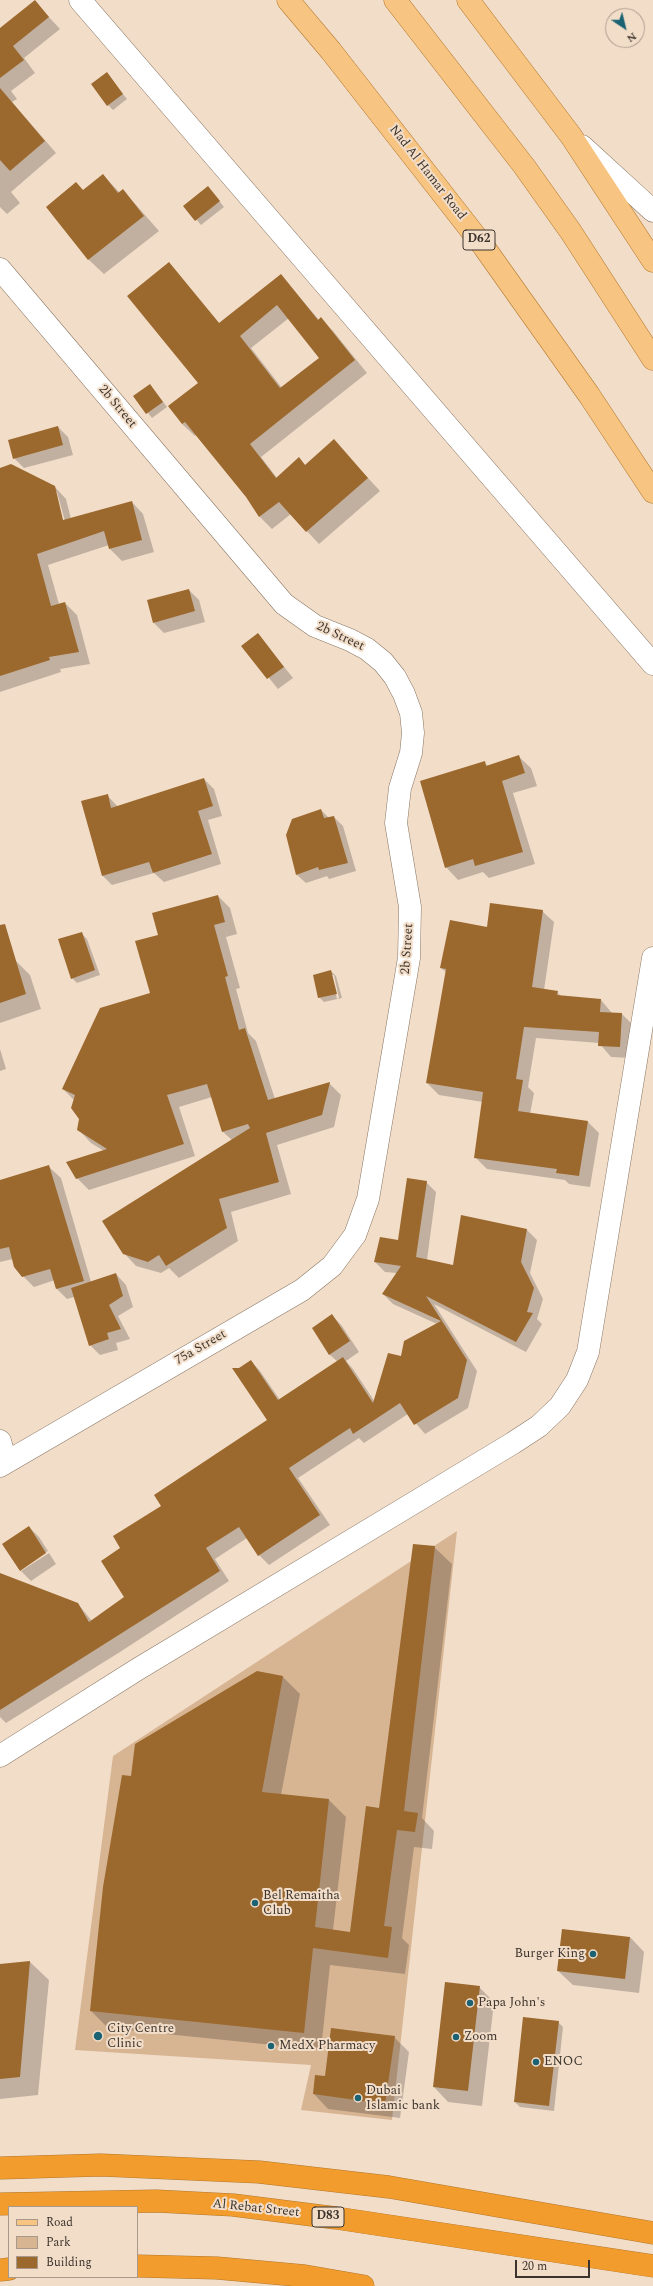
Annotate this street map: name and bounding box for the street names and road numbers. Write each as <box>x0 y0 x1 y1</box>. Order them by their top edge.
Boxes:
street label: Nad Al Hamar Road <box>385 123 469 223</box>
road number: D62 <box>463 230 495 250</box>
street label: 2b Street <box>95 382 139 432</box>
street label: 2b Street <box>314 619 366 655</box>
street label: 2b Street <box>398 923 418 975</box>
street label: 75a Street <box>173 1327 229 1369</box>
street label: Al Rebat Street <box>212 2197 300 2221</box>
road number: D83 <box>312 2207 344 2227</box>

